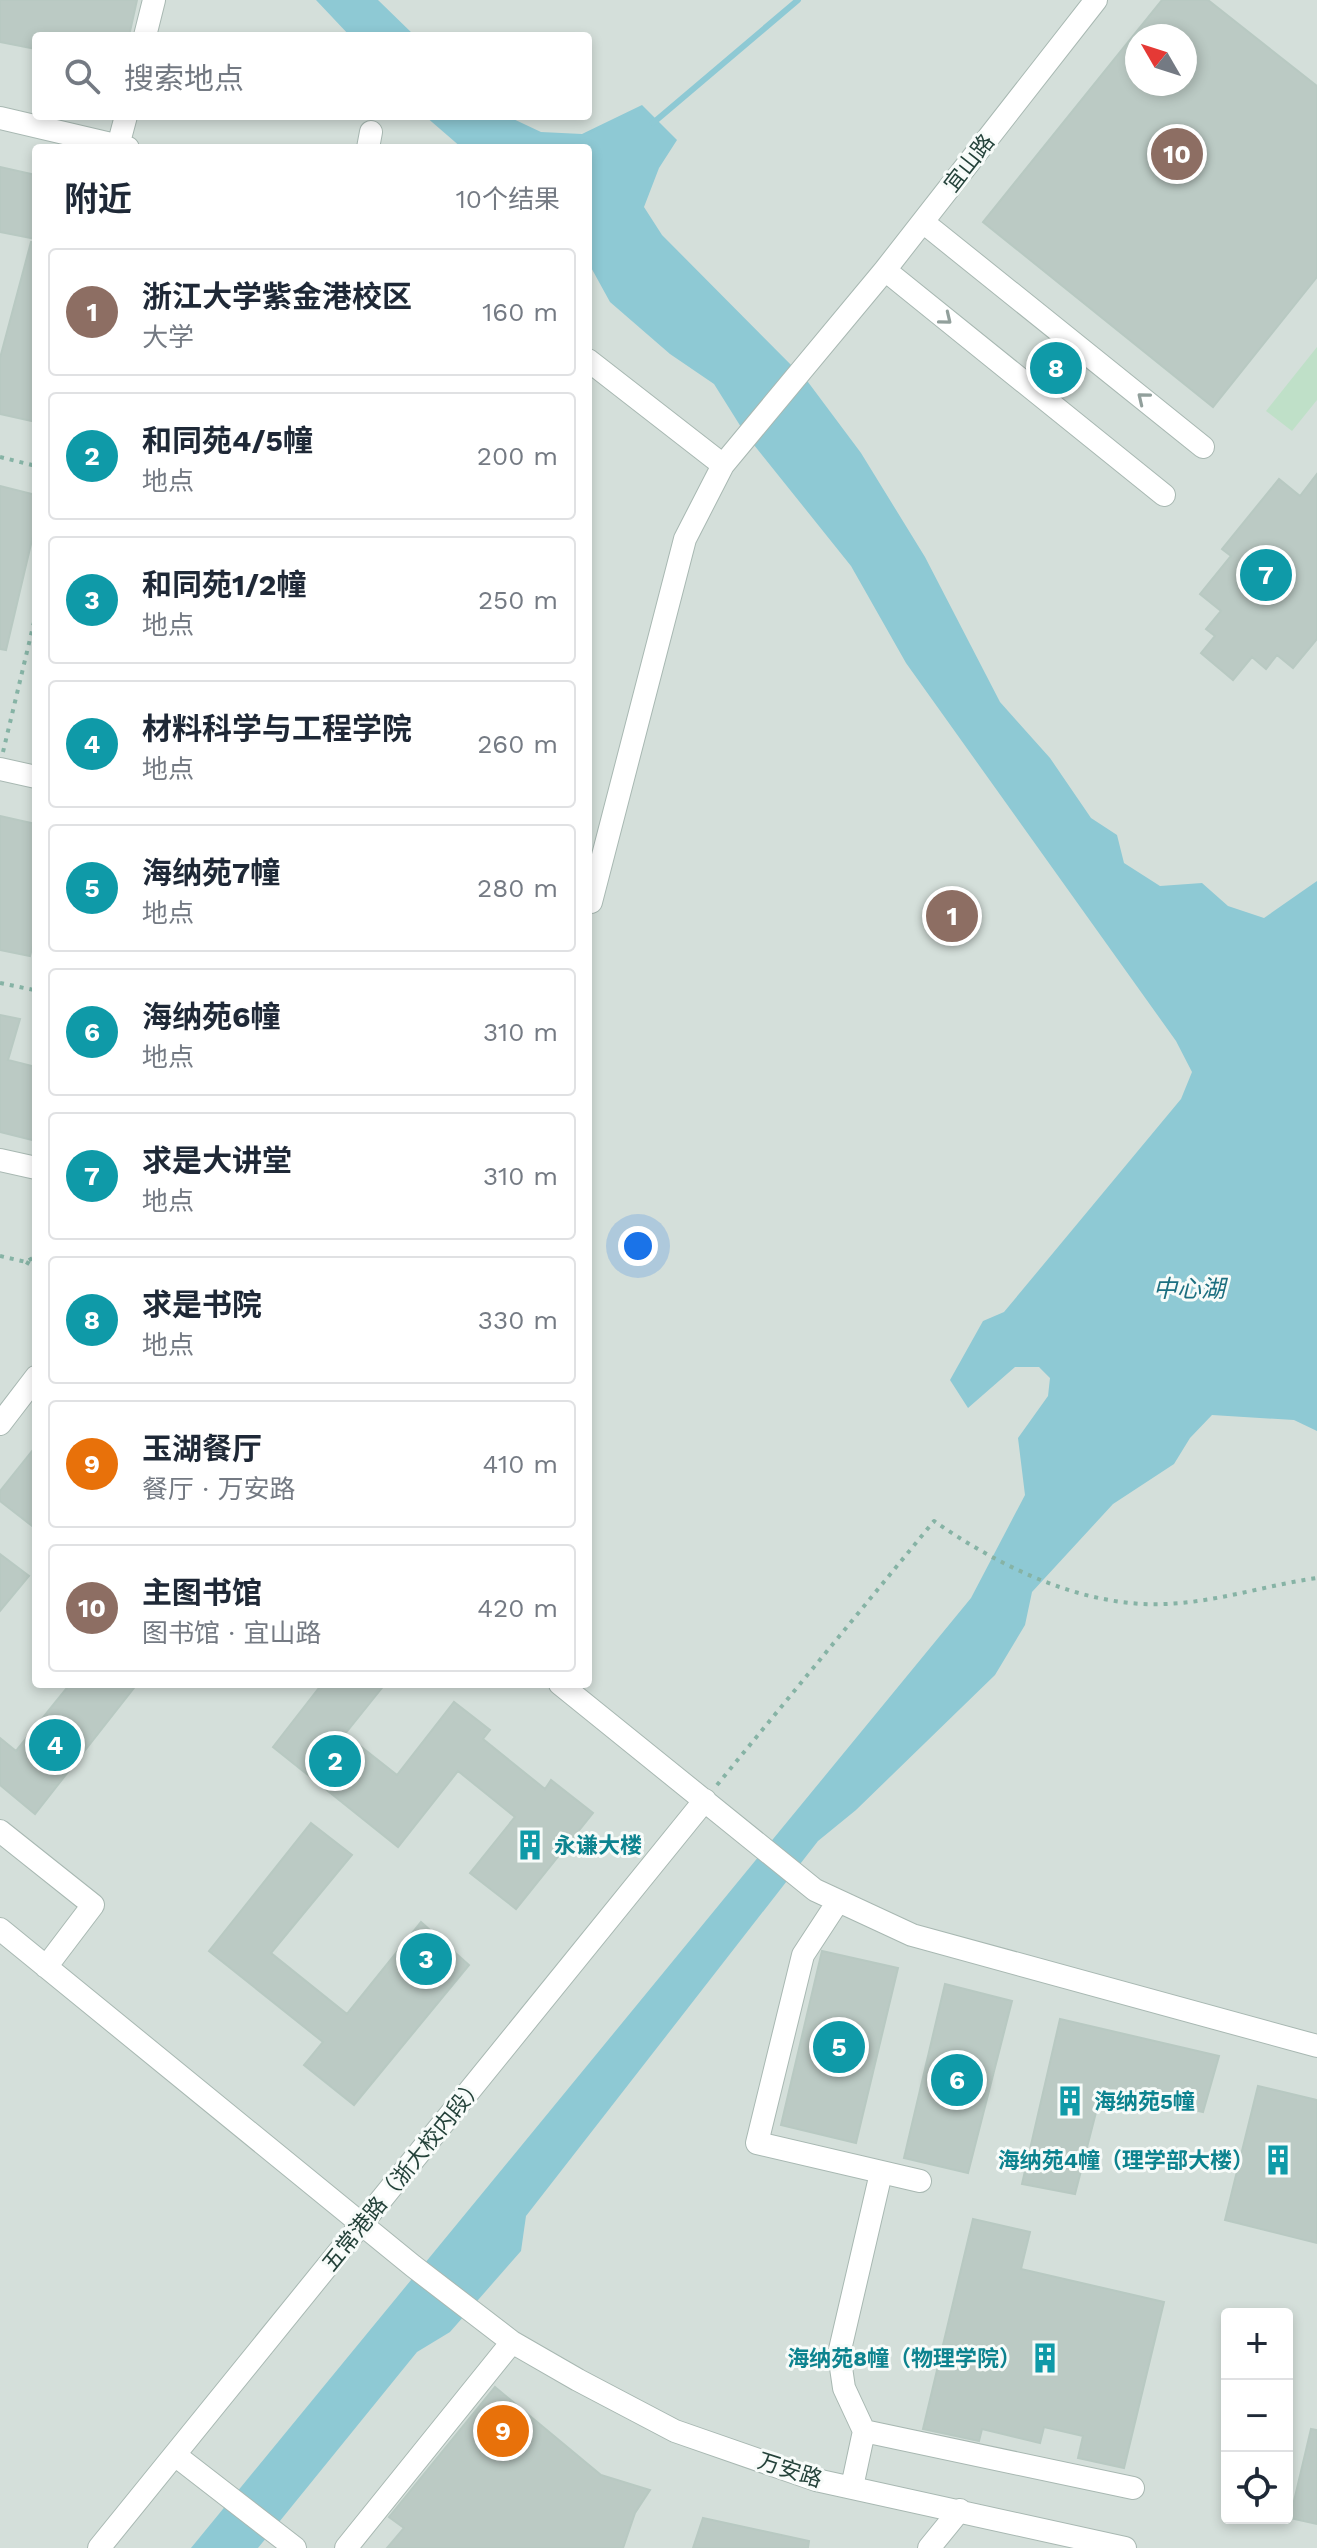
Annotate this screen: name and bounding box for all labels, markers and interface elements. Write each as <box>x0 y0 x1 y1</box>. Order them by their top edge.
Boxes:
north arrow <box>1125 24 1197 96</box>
search box <box>32 32 592 120</box>
icon: search <box>60 54 104 98</box>
text: 搜索地点 <box>124 61 244 96</box>
pin: 10 <box>1151 124 1203 184</box>
street label: 宜山路 <box>939 129 999 197</box>
text: 附近 <box>64 179 132 219</box>
text: 10个结果 <box>456 184 560 214</box>
text: 浙江大学紫金港校区 <box>142 279 412 314</box>
text: 1 <box>86 297 98 327</box>
text: 160 m <box>482 297 558 327</box>
one-way arrow <box>937 309 951 324</box>
text: 大学 <box>142 322 194 352</box>
pin: 8 <box>1030 338 1082 398</box>
one-way arrow <box>1137 394 1152 408</box>
text: 和同苑4/5幢 <box>142 423 313 458</box>
text: 2 <box>84 441 100 471</box>
text: 200 m <box>477 441 558 471</box>
text: 地点 <box>142 466 194 496</box>
pin: 7 <box>1240 545 1292 605</box>
text: 和同苑1/2幢 <box>142 567 307 602</box>
text: 3 <box>84 585 100 615</box>
text: 250 m <box>478 585 558 615</box>
text: 地点 <box>142 610 194 640</box>
text: 材料科学与工程学院 <box>142 711 412 746</box>
text: 4 <box>84 729 100 759</box>
text: 260 m <box>477 729 558 759</box>
text: 地点 <box>142 754 194 784</box>
text: 海纳苑7幢 <box>142 855 280 890</box>
text: 5 <box>84 873 100 903</box>
text: 280 m <box>477 873 558 903</box>
pin: 1 <box>926 886 978 946</box>
text: 地点 <box>142 898 194 928</box>
text: 海纳苑6幢 <box>142 999 280 1034</box>
text: 6 <box>84 1017 100 1047</box>
text: 310 m <box>483 1017 558 1047</box>
text: 地点 <box>142 1042 194 1072</box>
text: 求是大讲堂 <box>142 1143 292 1178</box>
text: 7 <box>84 1161 100 1191</box>
text: 310 m <box>483 1161 558 1191</box>
text: 地点 <box>142 1186 194 1216</box>
your location <box>618 1226 658 1266</box>
water label: 中心湖 <box>1153 1275 1229 1303</box>
text: 求是书院 <box>142 1287 262 1322</box>
text: 8 <box>84 1305 100 1335</box>
text: 330 m <box>478 1305 558 1335</box>
text: 地点 <box>142 1330 194 1360</box>
text: 玉湖餐厅 <box>142 1431 262 1466</box>
text: 9 <box>84 1449 100 1479</box>
text: 410 m <box>483 1449 558 1479</box>
text: 餐厅 · 万安路 <box>142 1474 296 1504</box>
text: 主图书馆 <box>142 1575 262 1610</box>
text: 10 <box>78 1593 106 1623</box>
text: 420 m <box>477 1593 558 1623</box>
text: 图书馆 · 宜山路 <box>142 1618 322 1648</box>
pin: 4 <box>29 1715 81 1775</box>
pin: 2 <box>309 1731 361 1791</box>
building icon: 永谦大楼 <box>513 1828 547 1862</box>
place label: 永谦大楼 <box>554 1833 642 1858</box>
pin: 3 <box>400 1929 452 1989</box>
pin: 5 <box>813 2017 865 2077</box>
pin: 6 <box>931 2050 983 2110</box>
street label: 五常港路（浙大校内段） <box>317 2072 489 2276</box>
building icon: 海纳苑5幢 <box>1053 2084 1087 2118</box>
place label: 海纳苑5幢 <box>1094 2089 1195 2114</box>
building icon: 海纳苑4幢（理学部大楼） <box>1261 2143 1295 2177</box>
place label: 海纳苑4幢（理学部大楼） <box>998 2148 1254 2173</box>
map controls <box>1221 2308 1293 2524</box>
button: + <box>1221 2308 1293 2380</box>
building icon: 海纳苑8幢（物理学院） <box>1028 2341 1062 2375</box>
place label: 海纳苑8幢（物理学院） <box>787 2346 1021 2371</box>
button: − <box>1221 2380 1293 2452</box>
pin: 9 <box>477 2401 529 2461</box>
street label: 万安路 <box>755 2448 825 2492</box>
button: locate <box>1221 2452 1293 2524</box>

